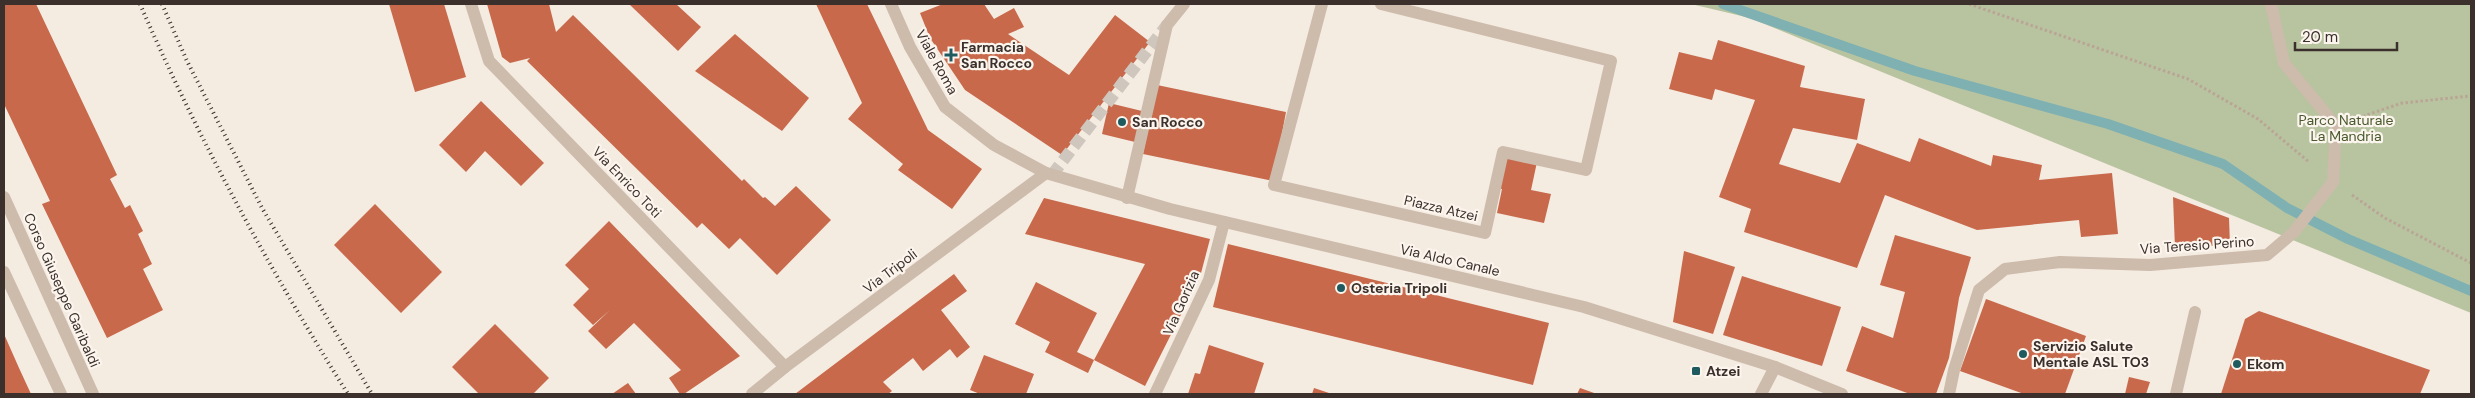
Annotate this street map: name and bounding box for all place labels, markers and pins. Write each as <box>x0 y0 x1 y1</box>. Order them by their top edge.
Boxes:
place label: Farmacia San Rocco <box>961 38 1032 72</box>
marker: Farmacia San Rocco <box>945 49 957 61</box>
place label: San Rocco <box>1132 113 1203 131</box>
marker: San Rocco <box>1116 116 1128 128</box>
place label: Osteria Tripoli <box>1351 279 1447 297</box>
marker: Osteria Tripoli <box>1335 282 1347 294</box>
place label: Servizio Salute Mentale ASL TO3 <box>2033 337 2149 371</box>
marker: Servizio Salute Mentale ASL TO3 <box>2017 348 2029 360</box>
place label: Ekom <box>2247 355 2284 373</box>
marker: Ekom <box>2231 358 2243 370</box>
place label: Atzei <box>1706 362 1741 380</box>
marker: Atzei <box>1690 365 1702 377</box>

